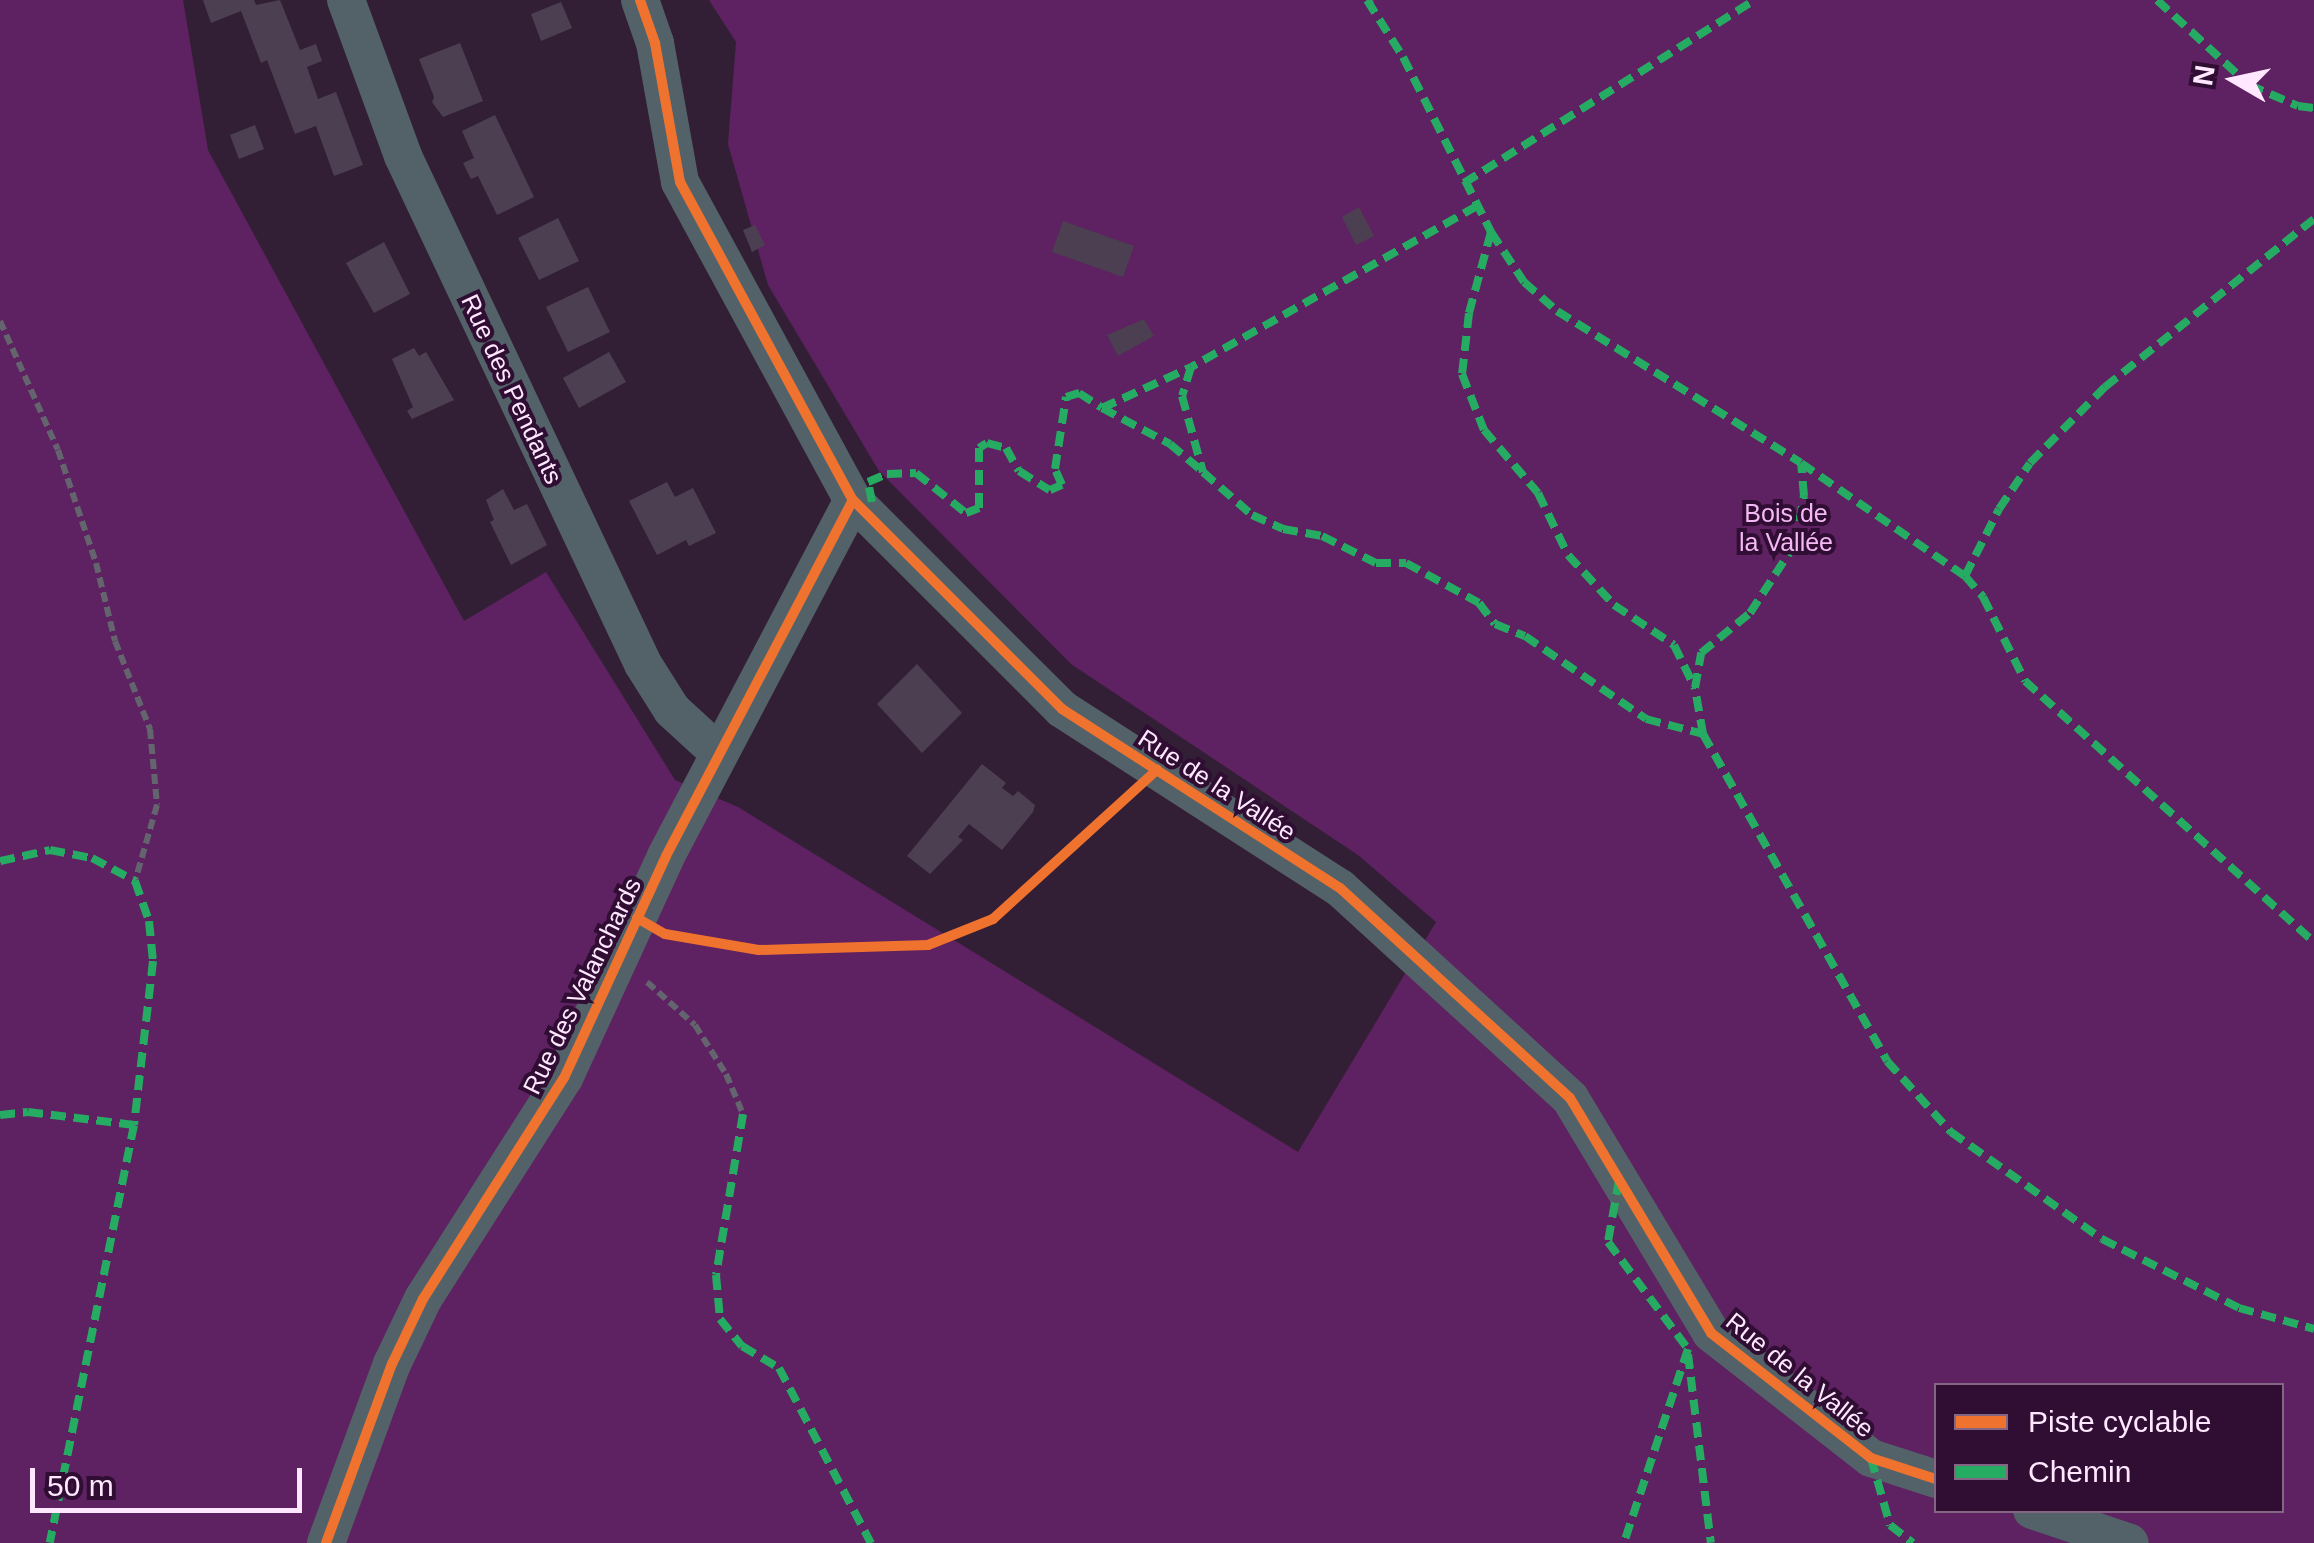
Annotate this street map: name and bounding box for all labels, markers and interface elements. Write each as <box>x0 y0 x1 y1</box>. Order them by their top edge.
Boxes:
north arrow <box>2184 30 2284 130</box>
text: N <box>2187 63 2221 88</box>
street label: Rue des Pendants <box>455 289 569 489</box>
park label: Bois de la Vallée <box>1739 499 1833 558</box>
street label: Rue de la Vallée <box>1133 723 1301 847</box>
street label: Rue des Valanchards <box>517 873 647 1099</box>
street label: Rue de la Vallée <box>1720 1306 1880 1444</box>
legend <box>1934 1383 2284 1513</box>
text: Piste cyclable <box>2028 1405 2211 1438</box>
scale bar <box>35 1448 308 1510</box>
text: Chemin <box>2028 1455 2131 1488</box>
text: 50 m <box>47 1469 114 1502</box>

